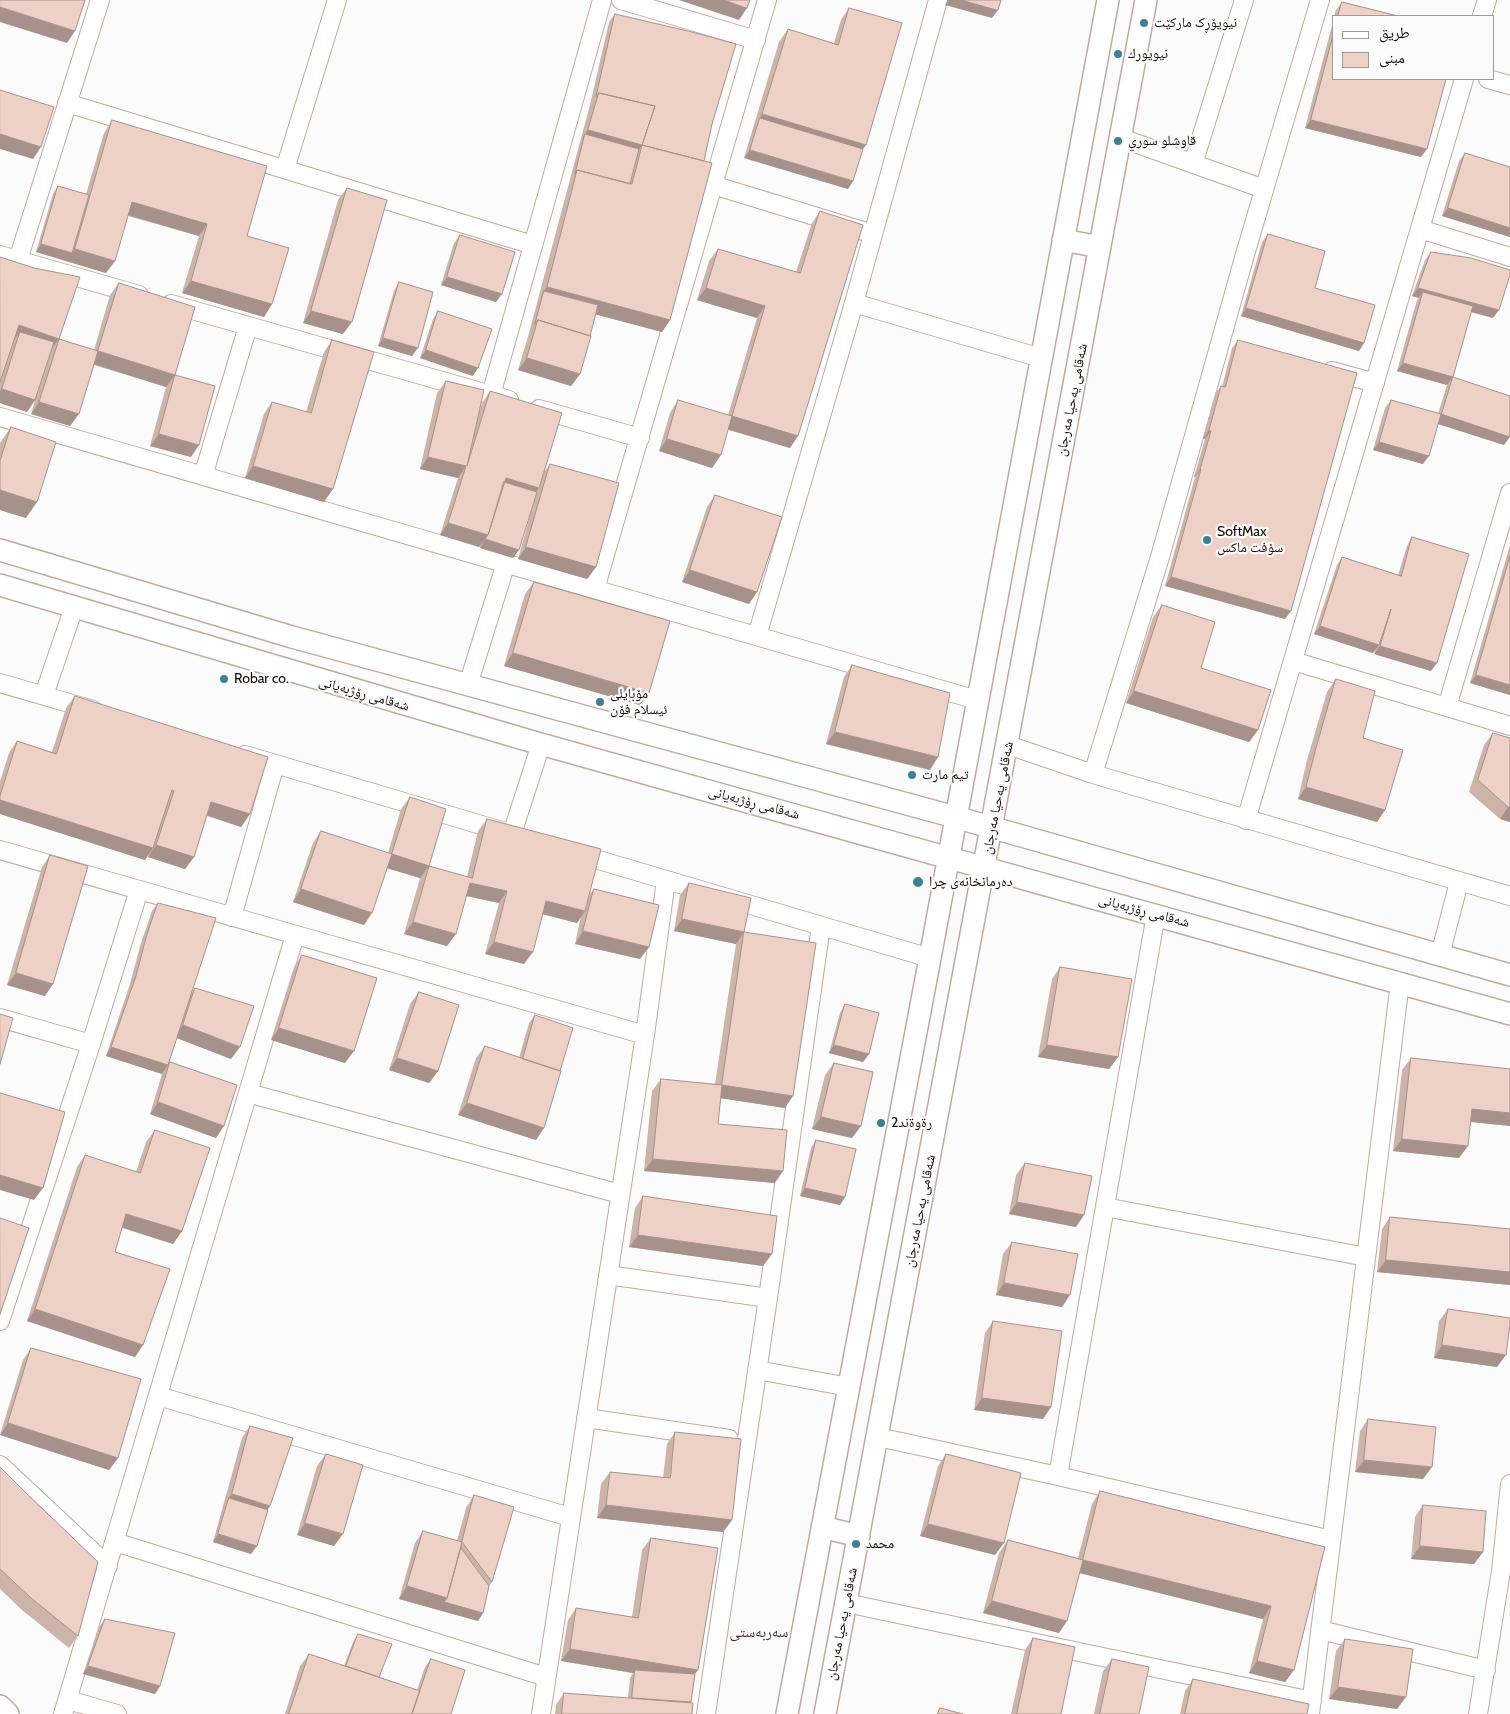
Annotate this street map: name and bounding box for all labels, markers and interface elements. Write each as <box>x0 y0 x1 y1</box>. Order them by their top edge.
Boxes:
place label: نیویۆڕک مارکێت <box>1154 15 1237 31</box>
legend <box>1332 15 1495 80</box>
marker: نیویۆڕک مارکێت <box>1138 17 1150 29</box>
text: طريق <box>1379 24 1410 42</box>
place label: نيويورك <box>1128 46 1168 62</box>
marker: نيويورك <box>1112 48 1124 60</box>
text: مبنى <box>1379 49 1405 67</box>
place label: قاوشلو سوري <box>1128 133 1196 149</box>
marker: قاوشلو سوري <box>1112 135 1124 147</box>
street label: شەقامی یەحیا مەرجان <box>1053 342 1091 458</box>
place label: SoftMax سۆفت ماکس <box>1217 524 1283 556</box>
marker: SoftMax سۆفت ماکس <box>1201 534 1213 546</box>
place label: Robar co. <box>234 671 289 687</box>
marker: Robar co. <box>218 673 230 685</box>
street label: شەقامی ڕۆژبەیانی <box>317 673 411 715</box>
place label: مۆبایلی ئیسلام فۆن <box>610 686 667 719</box>
marker: مۆبایلی ئیسلام فۆن <box>594 696 606 708</box>
street label: شەقامی یەحیا مەرجان <box>979 740 1017 856</box>
place label: تیم مارت <box>922 767 969 783</box>
marker: تیم مارت <box>906 769 918 781</box>
street label: شەقامی ڕۆژبەیانی <box>707 783 801 823</box>
place label: دەرمانخانەی چرا <box>929 874 1012 890</box>
marker: دەرمانخانەی چرا <box>911 875 925 889</box>
street label: شەقامی ڕۆژبەیانی <box>1097 891 1191 931</box>
place label: رةوةند2 <box>891 1115 932 1131</box>
marker: رةوةند2 <box>875 1117 887 1129</box>
street label: شەقامی یەحیا مەرجان <box>901 1153 939 1269</box>
place label: محمد <box>866 1536 894 1552</box>
marker: محمد <box>850 1538 862 1550</box>
street label: شەقامی یەحیا مەرجان <box>823 1566 861 1682</box>
district label: سه‌ربه‌ستی <box>730 1624 788 1642</box>

